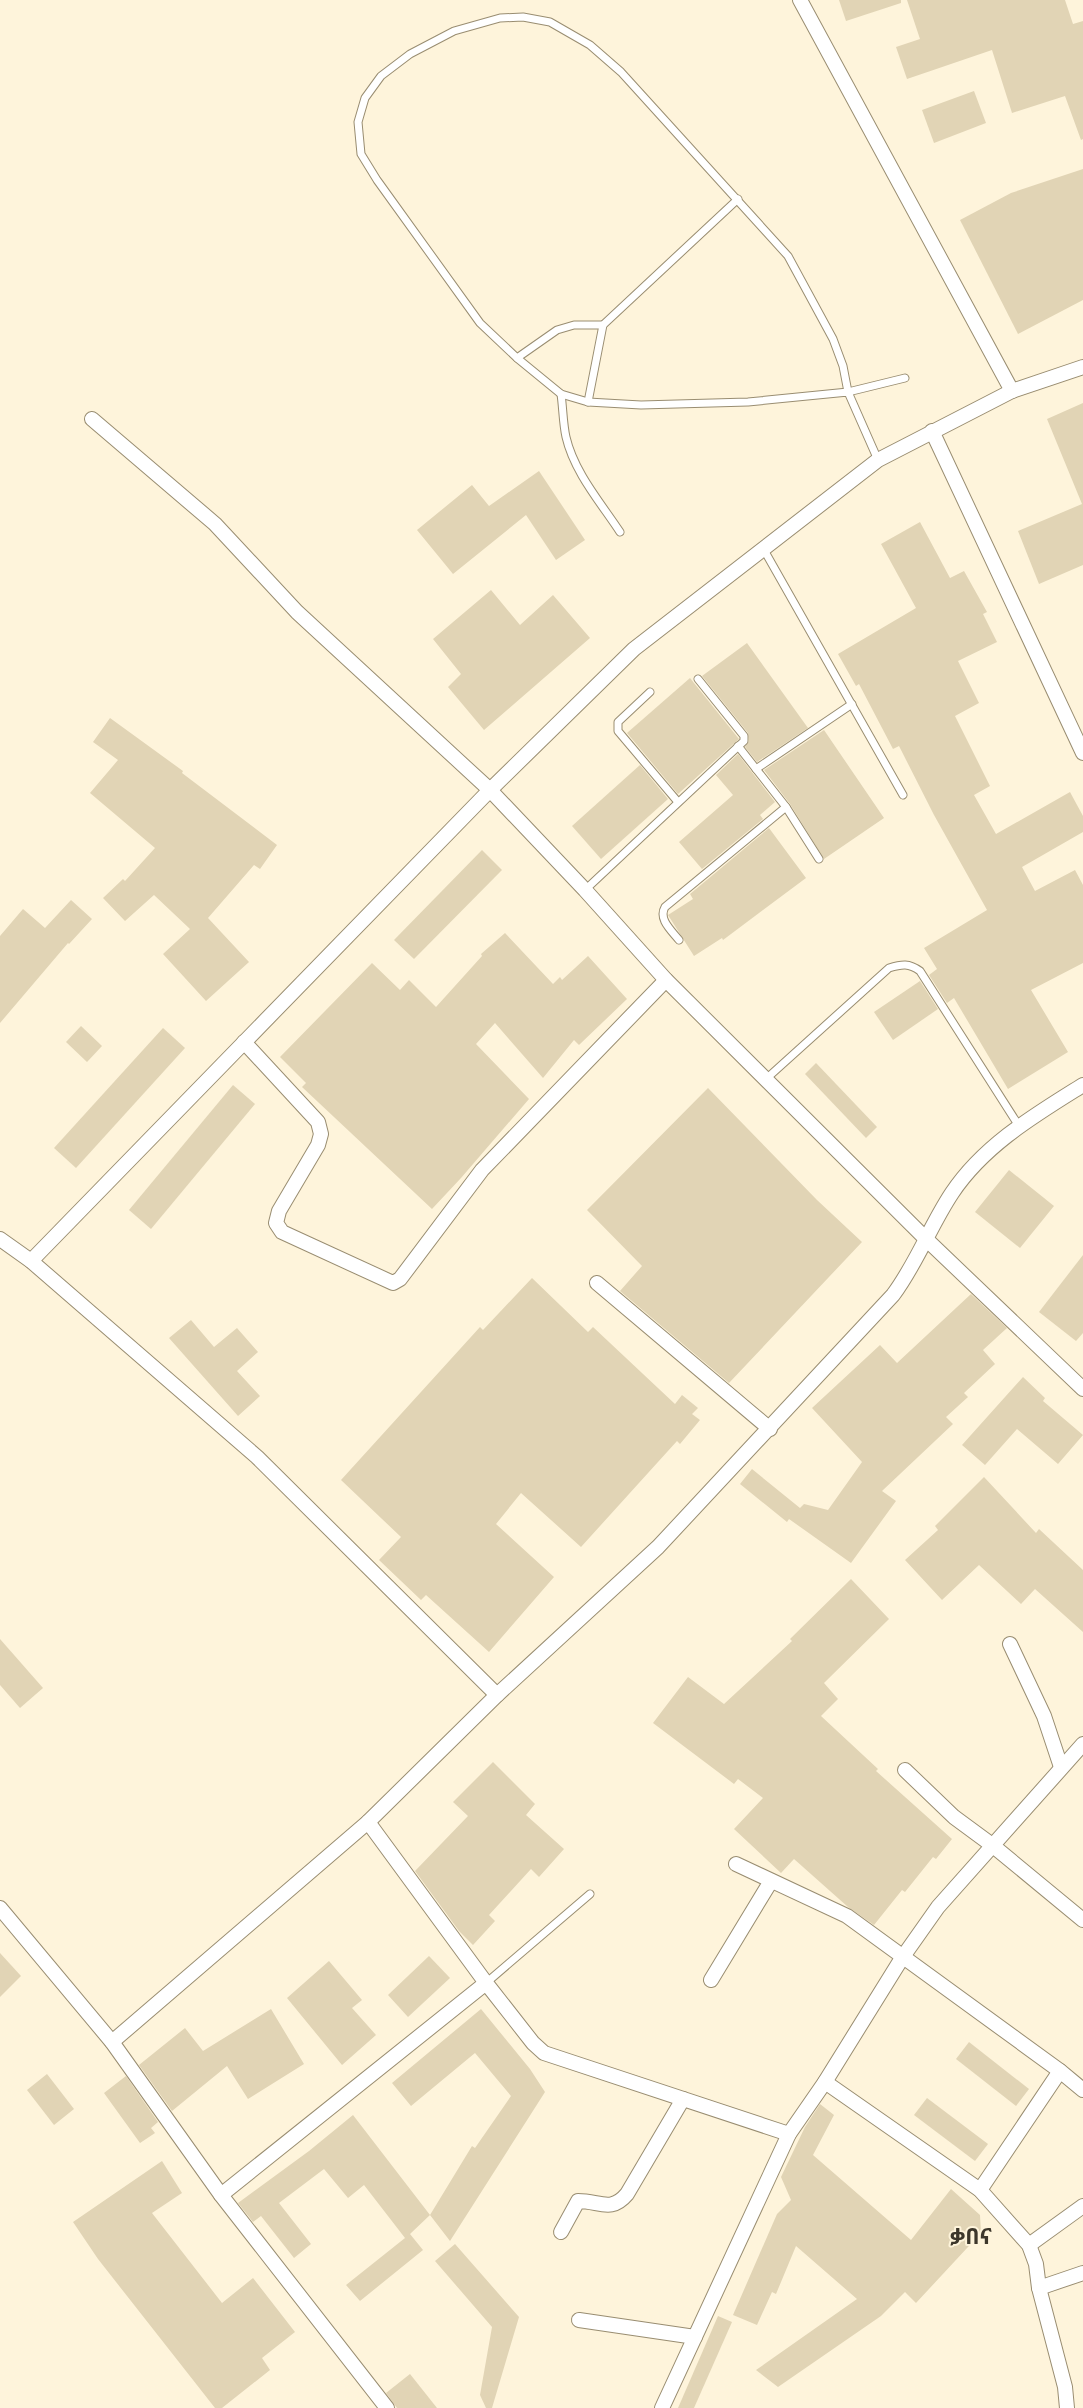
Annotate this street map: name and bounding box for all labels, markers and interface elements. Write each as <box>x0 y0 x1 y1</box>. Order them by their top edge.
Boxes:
district label: ቃበና <box>950 2222 993 2250</box>

